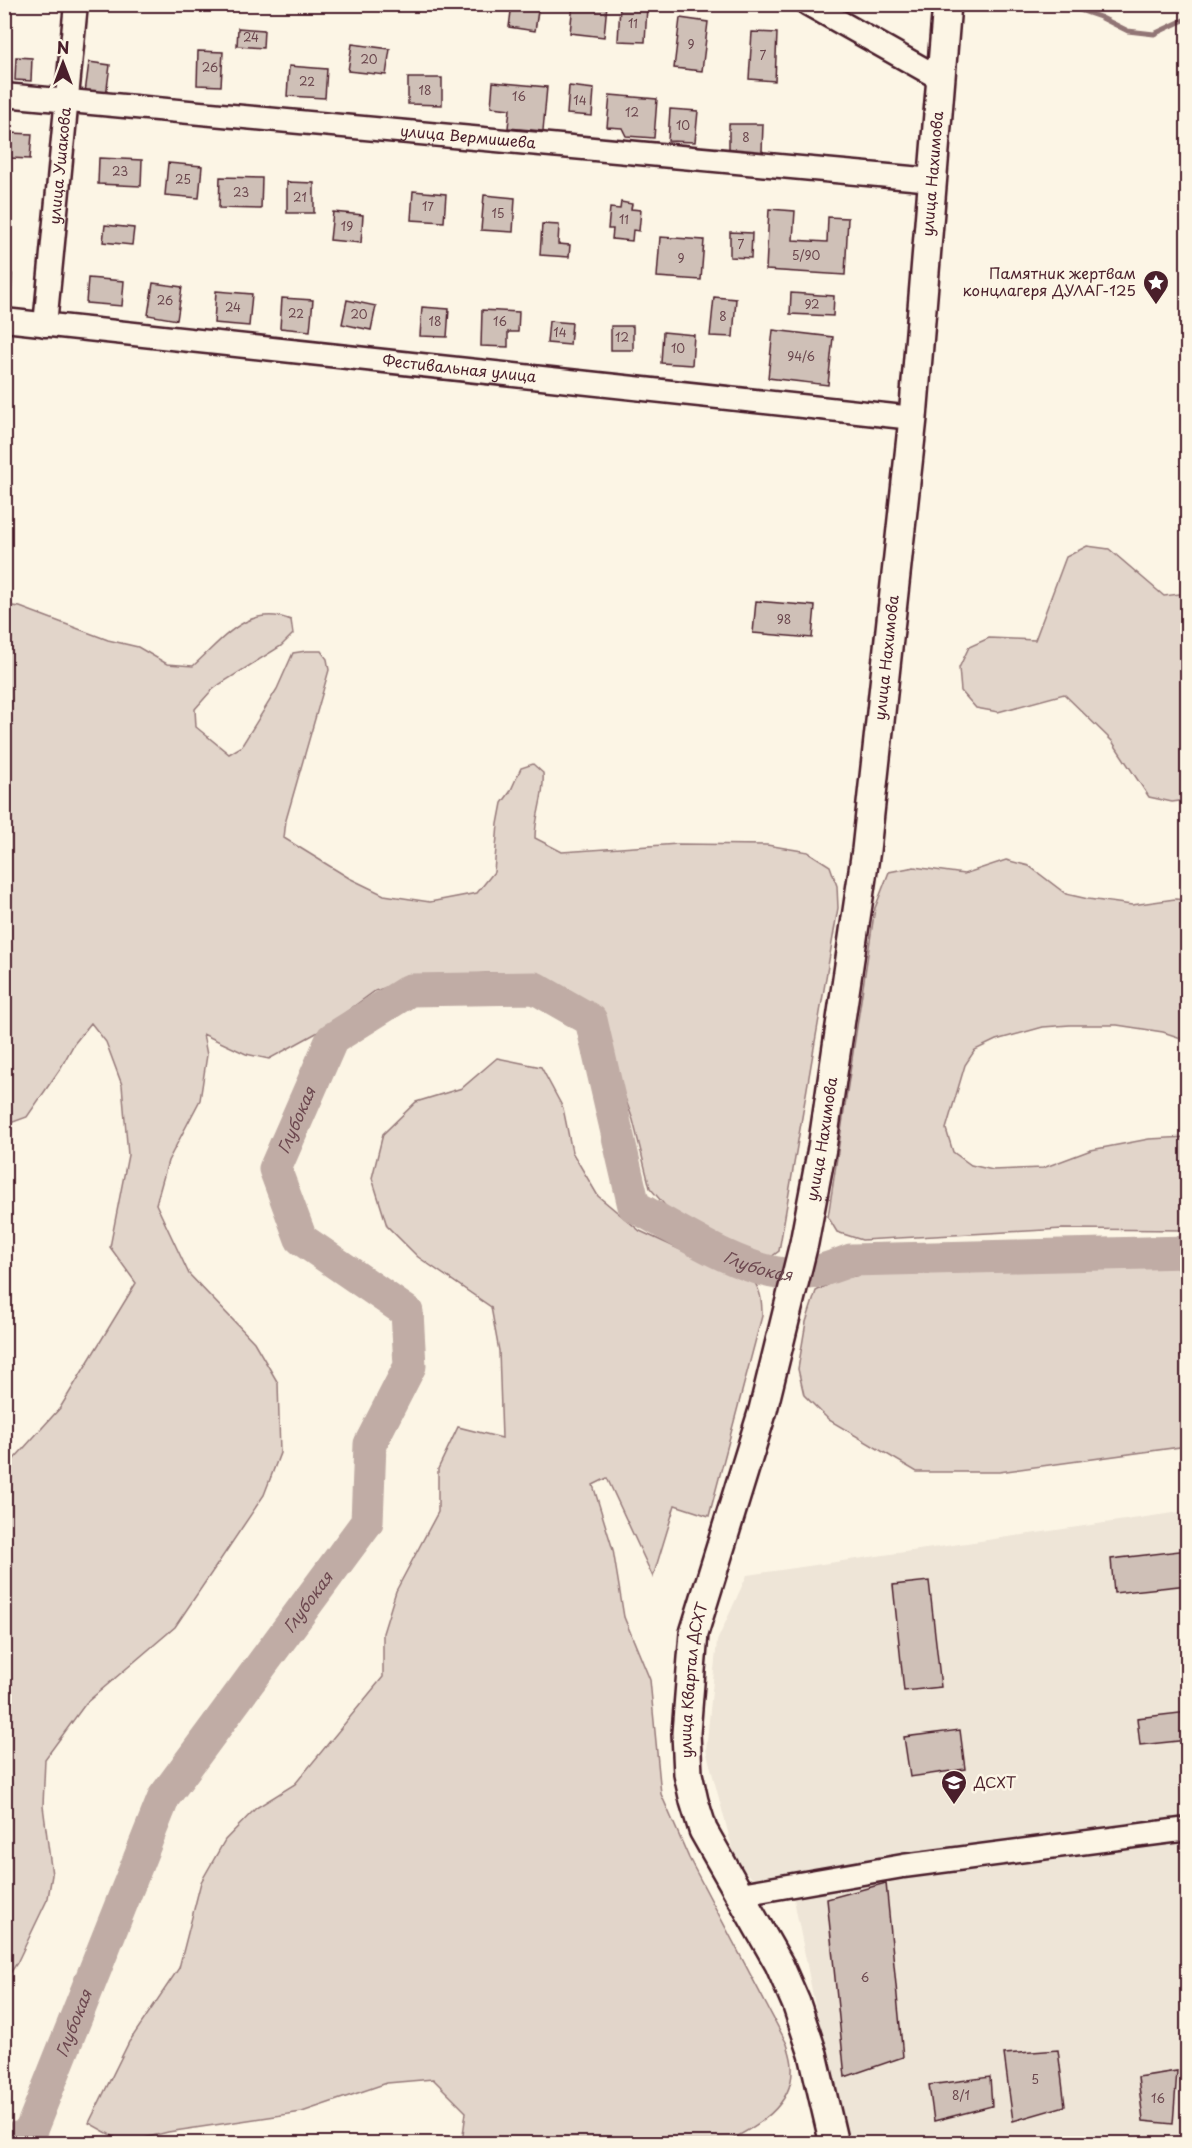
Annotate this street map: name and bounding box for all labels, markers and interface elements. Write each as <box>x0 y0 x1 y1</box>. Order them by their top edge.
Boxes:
house number: 11 <box>628 14 638 32</box>
house number: 24 <box>243 28 259 46</box>
north arrow <box>33 33 93 93</box>
text: N <box>57 35 69 59</box>
house number: 9 <box>687 35 695 53</box>
house number: 7 <box>760 46 767 64</box>
house number: 20 <box>360 50 378 68</box>
house number: 26 <box>202 58 218 76</box>
house number: 22 <box>299 72 315 90</box>
house number: 18 <box>419 81 431 99</box>
house number: 16 <box>512 87 526 105</box>
house number: 14 <box>573 91 587 109</box>
house number: 12 <box>625 103 639 121</box>
street label: улица Ушакова <box>42 105 76 225</box>
street label: улица Нахимова <box>915 110 948 237</box>
house number: 10 <box>676 116 690 134</box>
street label: улица Вермишева <box>399 118 538 154</box>
house number: 8 <box>742 128 750 146</box>
house number: 23 <box>112 162 128 180</box>
house number: 25 <box>175 170 191 188</box>
house number: 23 <box>233 183 249 201</box>
house number: 21 <box>293 188 307 206</box>
house number: 17 <box>422 197 434 215</box>
house number: 15 <box>491 204 505 222</box>
house number: 11 <box>619 210 629 228</box>
house number: 19 <box>341 217 353 235</box>
house number: 7 <box>738 235 745 253</box>
house number: 5/90 <box>792 246 820 264</box>
house number: 9 <box>677 249 685 267</box>
place label: Памятник жертвам концлагеря ДУЛАГ-125 <box>963 261 1136 301</box>
place icon: Памятник жертвам концлагеря ДУЛАГ-125 <box>1141 268 1171 306</box>
house number: 26 <box>157 291 173 309</box>
house number: 92 <box>804 295 820 313</box>
house number: 24 <box>225 298 241 316</box>
house number: 22 <box>288 304 304 322</box>
house number: 20 <box>350 305 368 323</box>
house number: 8 <box>719 307 727 325</box>
house number: 18 <box>429 312 441 330</box>
house number: 16 <box>493 312 507 330</box>
house number: 14 <box>553 323 567 341</box>
house number: 12 <box>615 328 629 346</box>
house number: 10 <box>671 339 685 357</box>
house number: 94/6 <box>787 347 815 365</box>
street label: Фестивальная улица <box>381 348 538 387</box>
street label: улица Нахимова <box>867 593 904 721</box>
house number: 98 <box>777 610 791 628</box>
street label: улица Нахимова <box>799 1075 842 1203</box>
water label: Глубокая <box>270 1081 321 1157</box>
water label: Глубокая <box>721 1244 795 1286</box>
water label: Глубокая <box>277 1565 339 1637</box>
street label: улица Квартал ДСХТ <box>673 1599 713 1759</box>
school or university icon: ДСХТ <box>939 1768 969 1806</box>
place label: ДСХТ <box>973 1770 1017 1793</box>
house number: 6 <box>861 1968 869 1986</box>
water label: Глубокая <box>48 1984 97 2060</box>
house number: 5 <box>1031 2070 1039 2088</box>
house number: 8/1 <box>952 2086 970 2104</box>
house number: 16 <box>1151 2089 1165 2107</box>

